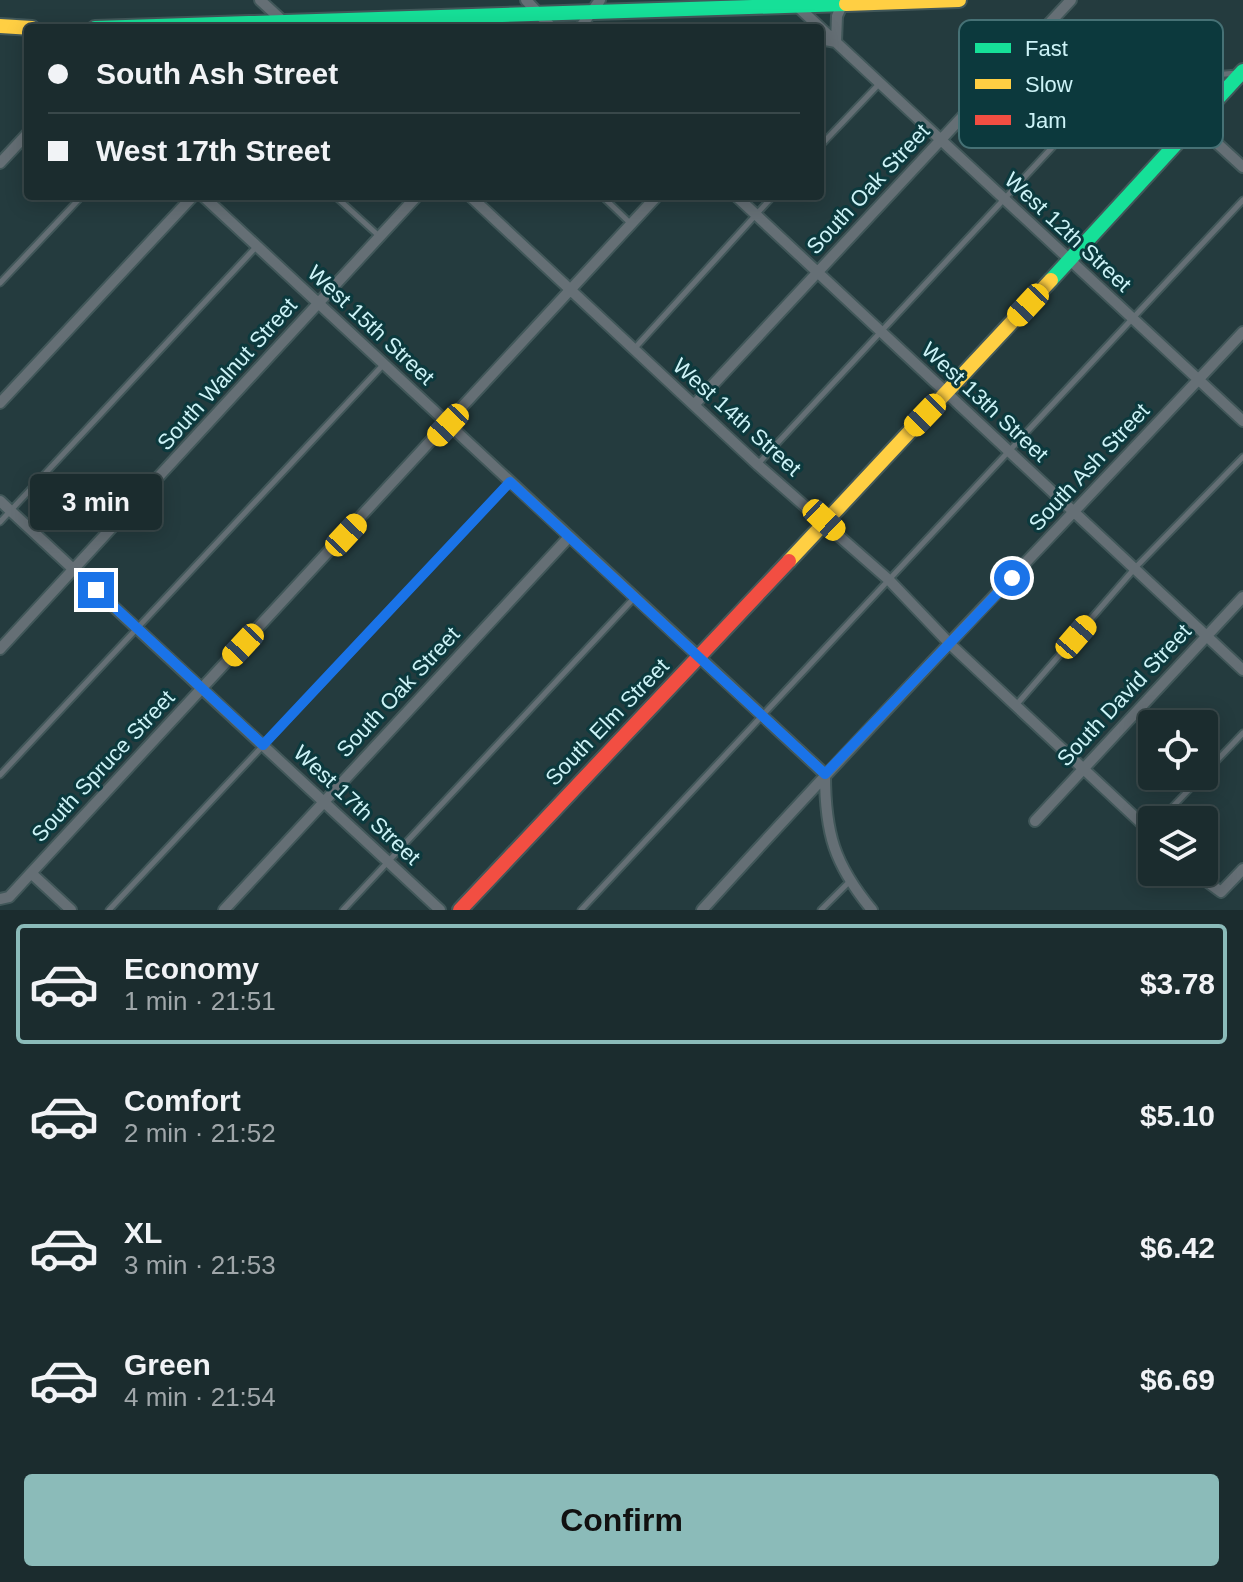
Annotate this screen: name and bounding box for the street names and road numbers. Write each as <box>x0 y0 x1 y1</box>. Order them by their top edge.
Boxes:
street label: South Oak Street <box>801 119 935 259</box>
street label: West 12th Street <box>1000 167 1136 297</box>
street label: West 15th Street <box>303 260 439 390</box>
street label: South Walnut Street <box>152 293 302 455</box>
street label: West 13th Street <box>917 337 1053 467</box>
street label: West 14th Street <box>668 353 806 481</box>
street label: South Ash Street <box>1024 398 1154 536</box>
street label: South David Street <box>1052 619 1196 771</box>
street label: South Oak Street <box>331 622 465 762</box>
street label: South Elm Street <box>540 653 674 791</box>
street label: South Spruce Street <box>26 685 180 847</box>
street label: West 17th Street <box>289 740 425 870</box>

